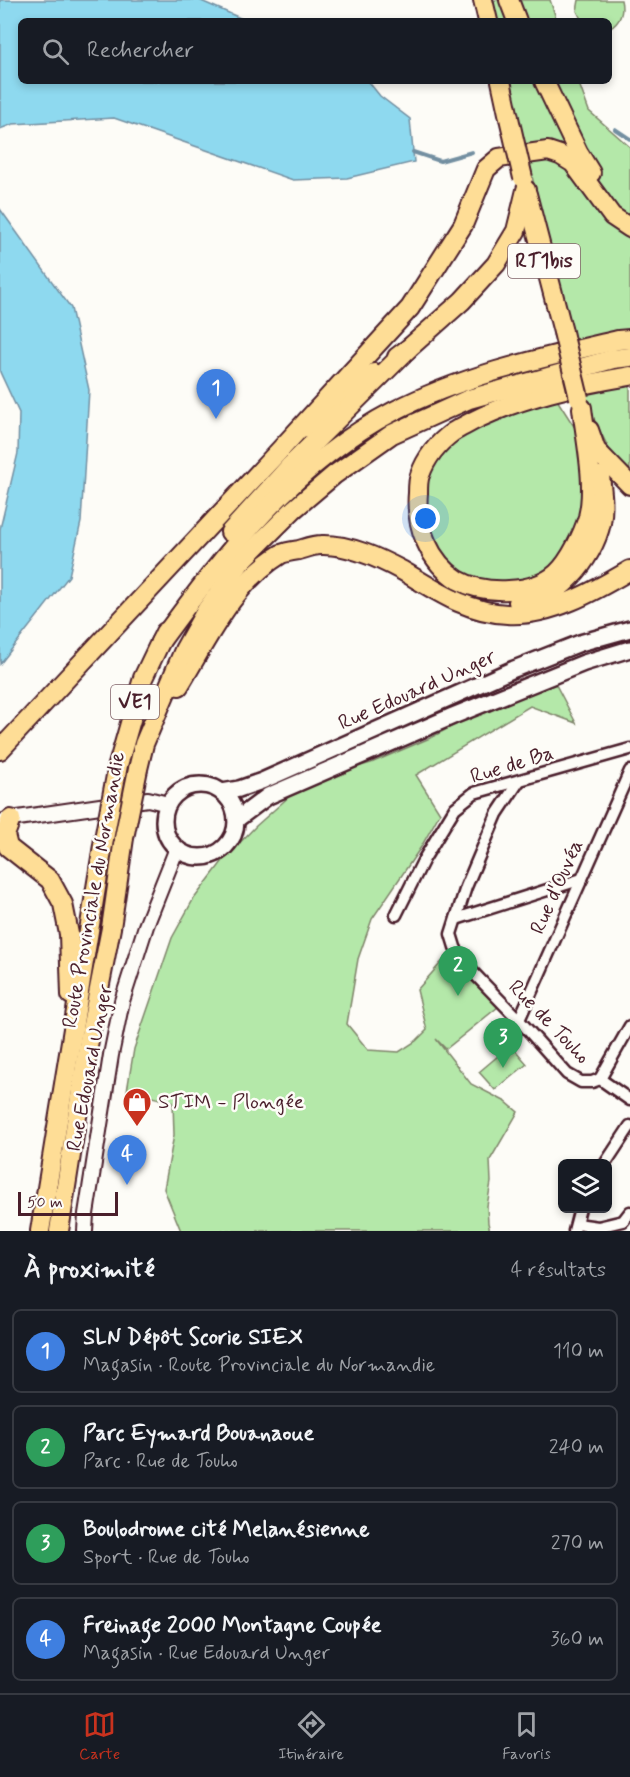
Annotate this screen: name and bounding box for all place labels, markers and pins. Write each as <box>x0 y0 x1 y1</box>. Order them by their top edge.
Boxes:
pin: 1 <box>196 370 236 419</box>
pin: 2 <box>438 946 478 996</box>
pin: 3 <box>484 1018 522 1068</box>
shop icon: STIM - Plongée <box>121 1086 153 1128</box>
place label: STIM - Plongée <box>158 1088 304 1116</box>
pin: 4 <box>108 1136 146 1185</box>

